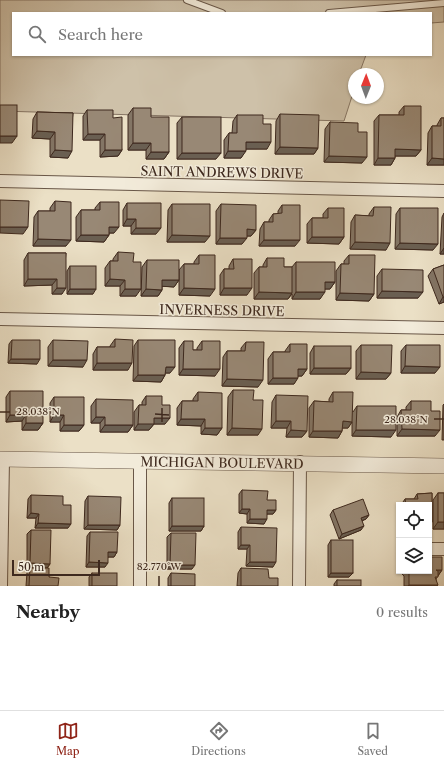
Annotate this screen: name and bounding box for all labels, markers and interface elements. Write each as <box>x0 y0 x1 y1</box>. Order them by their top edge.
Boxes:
search box <box>12 12 432 56</box>
icon: search <box>26 23 48 45</box>
text: Search here <box>58 25 143 44</box>
north arrow <box>348 68 384 104</box>
street label: SAINT ANDREWS DRIVE <box>140 163 304 181</box>
street label: INVERNESS DRIVE <box>159 301 285 319</box>
text: 28.038°N <box>16 405 60 418</box>
text: 28.038°N <box>384 413 428 426</box>
street label: MICHIGAN BOULEVARD <box>140 453 304 472</box>
map controls <box>396 502 432 574</box>
button: locate <box>396 502 432 538</box>
button: layers <box>396 538 432 574</box>
scale bar <box>12 558 100 577</box>
text: 50 m <box>18 560 44 574</box>
text: 82.770°W <box>137 560 182 573</box>
text: Nearby <box>16 602 80 622</box>
text: 0 results <box>376 604 428 620</box>
tab: Map <box>56 720 80 758</box>
tab: Directions <box>191 720 246 758</box>
tab: Saved <box>358 720 388 758</box>

